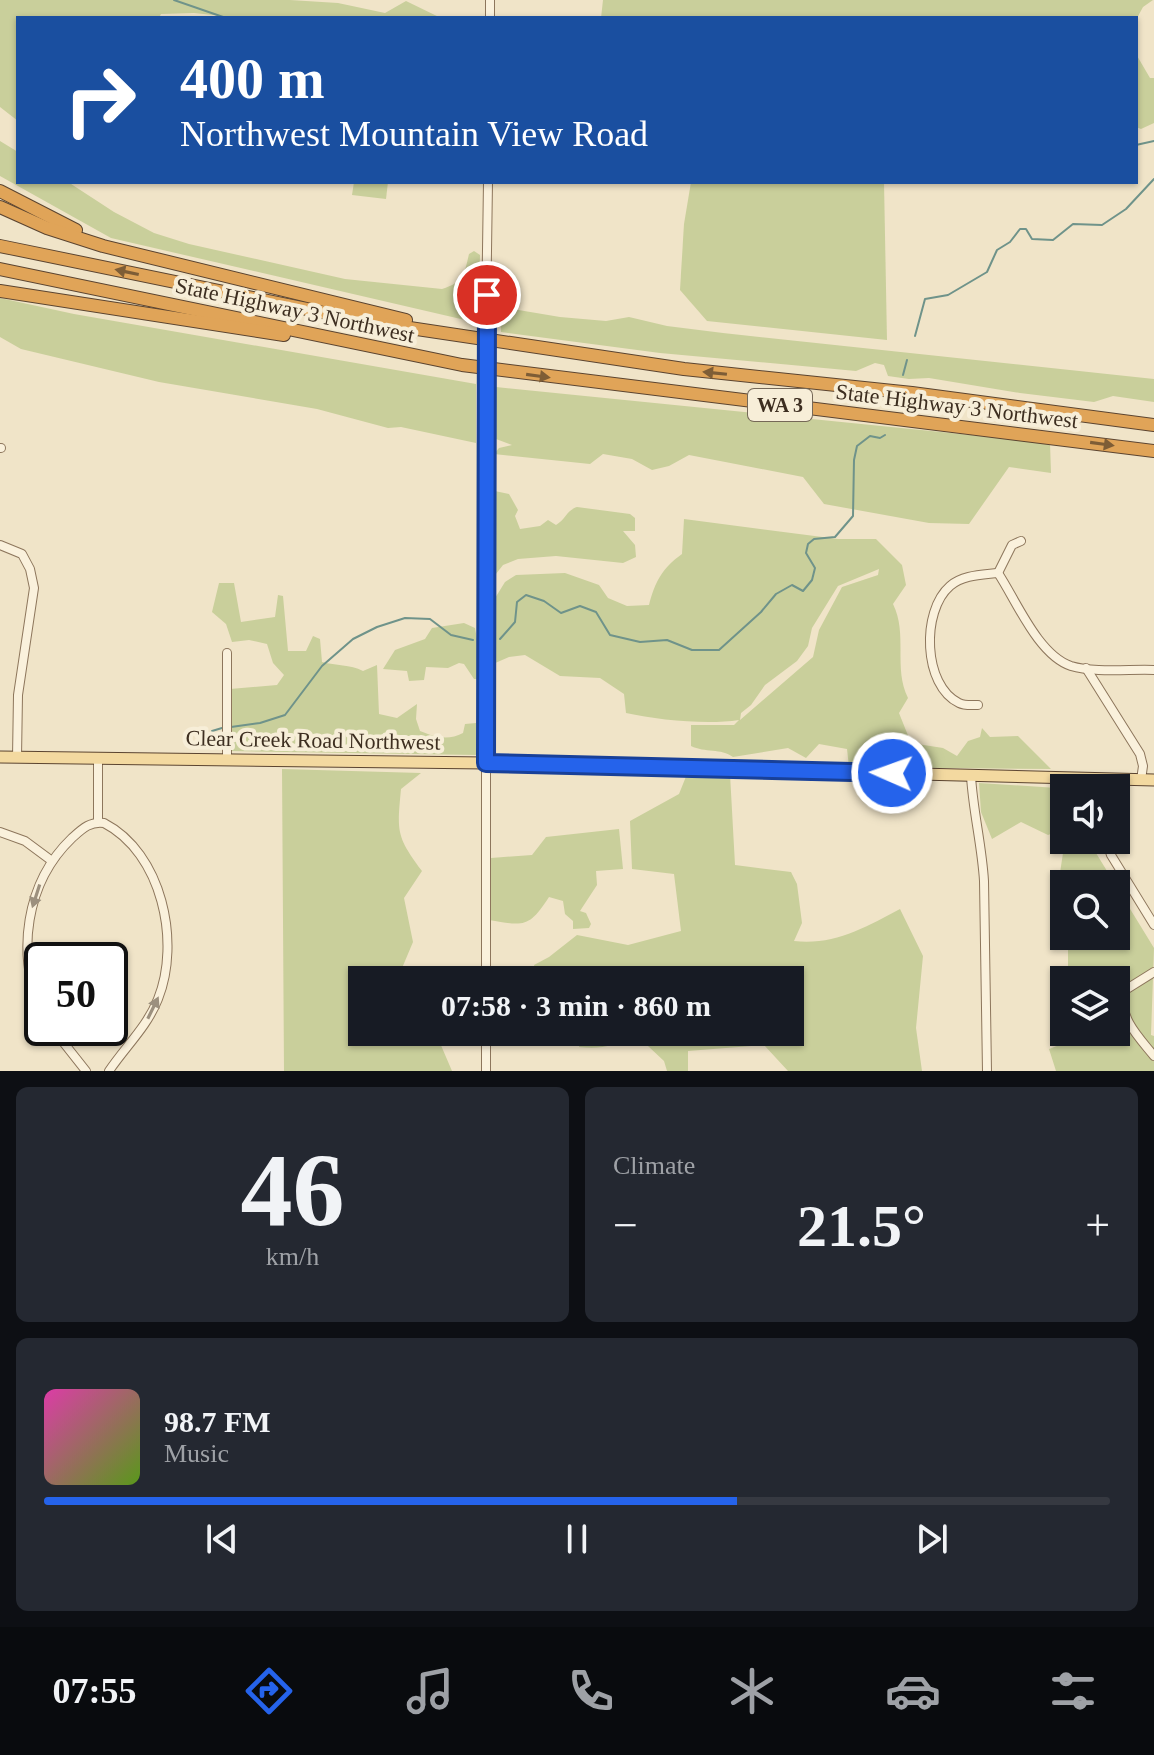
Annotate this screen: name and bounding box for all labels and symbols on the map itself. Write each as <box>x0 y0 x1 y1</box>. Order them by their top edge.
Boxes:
pin <box>453 261 521 329</box>
one-way arrow <box>114 265 139 277</box>
street label: State Highway 3 Northwest <box>173 272 417 348</box>
one-way arrow <box>702 366 727 379</box>
one-way arrow <box>526 369 551 382</box>
street label: State Highway 3 Northwest <box>834 379 1080 433</box>
road number: WA 3 <box>748 389 812 421</box>
one-way arrow <box>1090 438 1115 451</box>
street label: Clear Creek Road Northwest <box>185 725 441 755</box>
position arrow <box>850 731 934 815</box>
one-way arrow <box>30 884 42 908</box>
speed limit sign: 50 <box>24 942 128 1046</box>
one-way arrow <box>147 996 160 1019</box>

